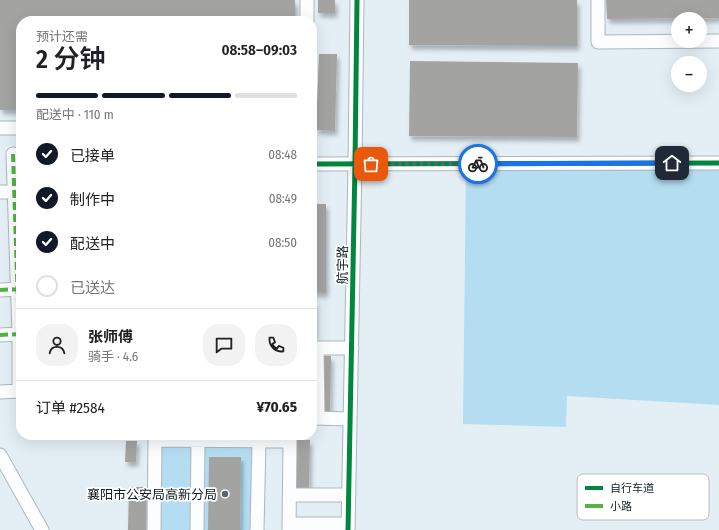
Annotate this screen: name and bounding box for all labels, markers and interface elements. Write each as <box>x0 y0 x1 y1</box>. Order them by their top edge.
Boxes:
map controls <box>671 12 707 92</box>
button: + <box>671 12 707 48</box>
text: 预计还需 <box>36 29 88 44</box>
text: 08:58–09:03 <box>221 41 297 59</box>
text: 2 分钟 <box>36 44 106 75</box>
button: − <box>671 56 707 92</box>
text: 配送中 · 110 m <box>36 107 114 122</box>
icon: check <box>36 143 58 165</box>
courier <box>458 144 498 184</box>
pin <box>655 146 689 180</box>
text: 已接单 <box>70 147 115 165</box>
text: 08:48 <box>268 147 297 162</box>
pin <box>354 147 388 181</box>
icon: home <box>661 152 683 174</box>
icon: bag <box>360 153 382 175</box>
icon: bike <box>467 153 489 175</box>
icon: check <box>36 187 58 209</box>
text: 制作中 <box>70 191 115 209</box>
text: 08:49 <box>269 191 297 206</box>
icon: check <box>36 231 58 253</box>
text: 配送中 <box>70 235 115 253</box>
text: 08:50 <box>268 235 297 250</box>
street label: 航宇路 <box>335 245 350 285</box>
text: 已送达 <box>70 279 115 297</box>
button: person <box>36 324 78 366</box>
button: chat <box>203 324 245 366</box>
button: phone <box>255 324 297 366</box>
text: 张师傅 <box>88 328 133 346</box>
text: 骑手 · 4.6 <box>88 349 138 364</box>
text: ¥70.65 <box>256 398 297 416</box>
text: 订单 #2584 <box>36 399 105 417</box>
legend <box>577 474 709 520</box>
text: 自行车道 <box>610 482 654 495</box>
place label: 襄阳市公安局高新分局 <box>87 487 217 502</box>
marker: 襄阳市公安局高新分局 <box>220 489 230 499</box>
text: 小路 <box>610 500 632 513</box>

